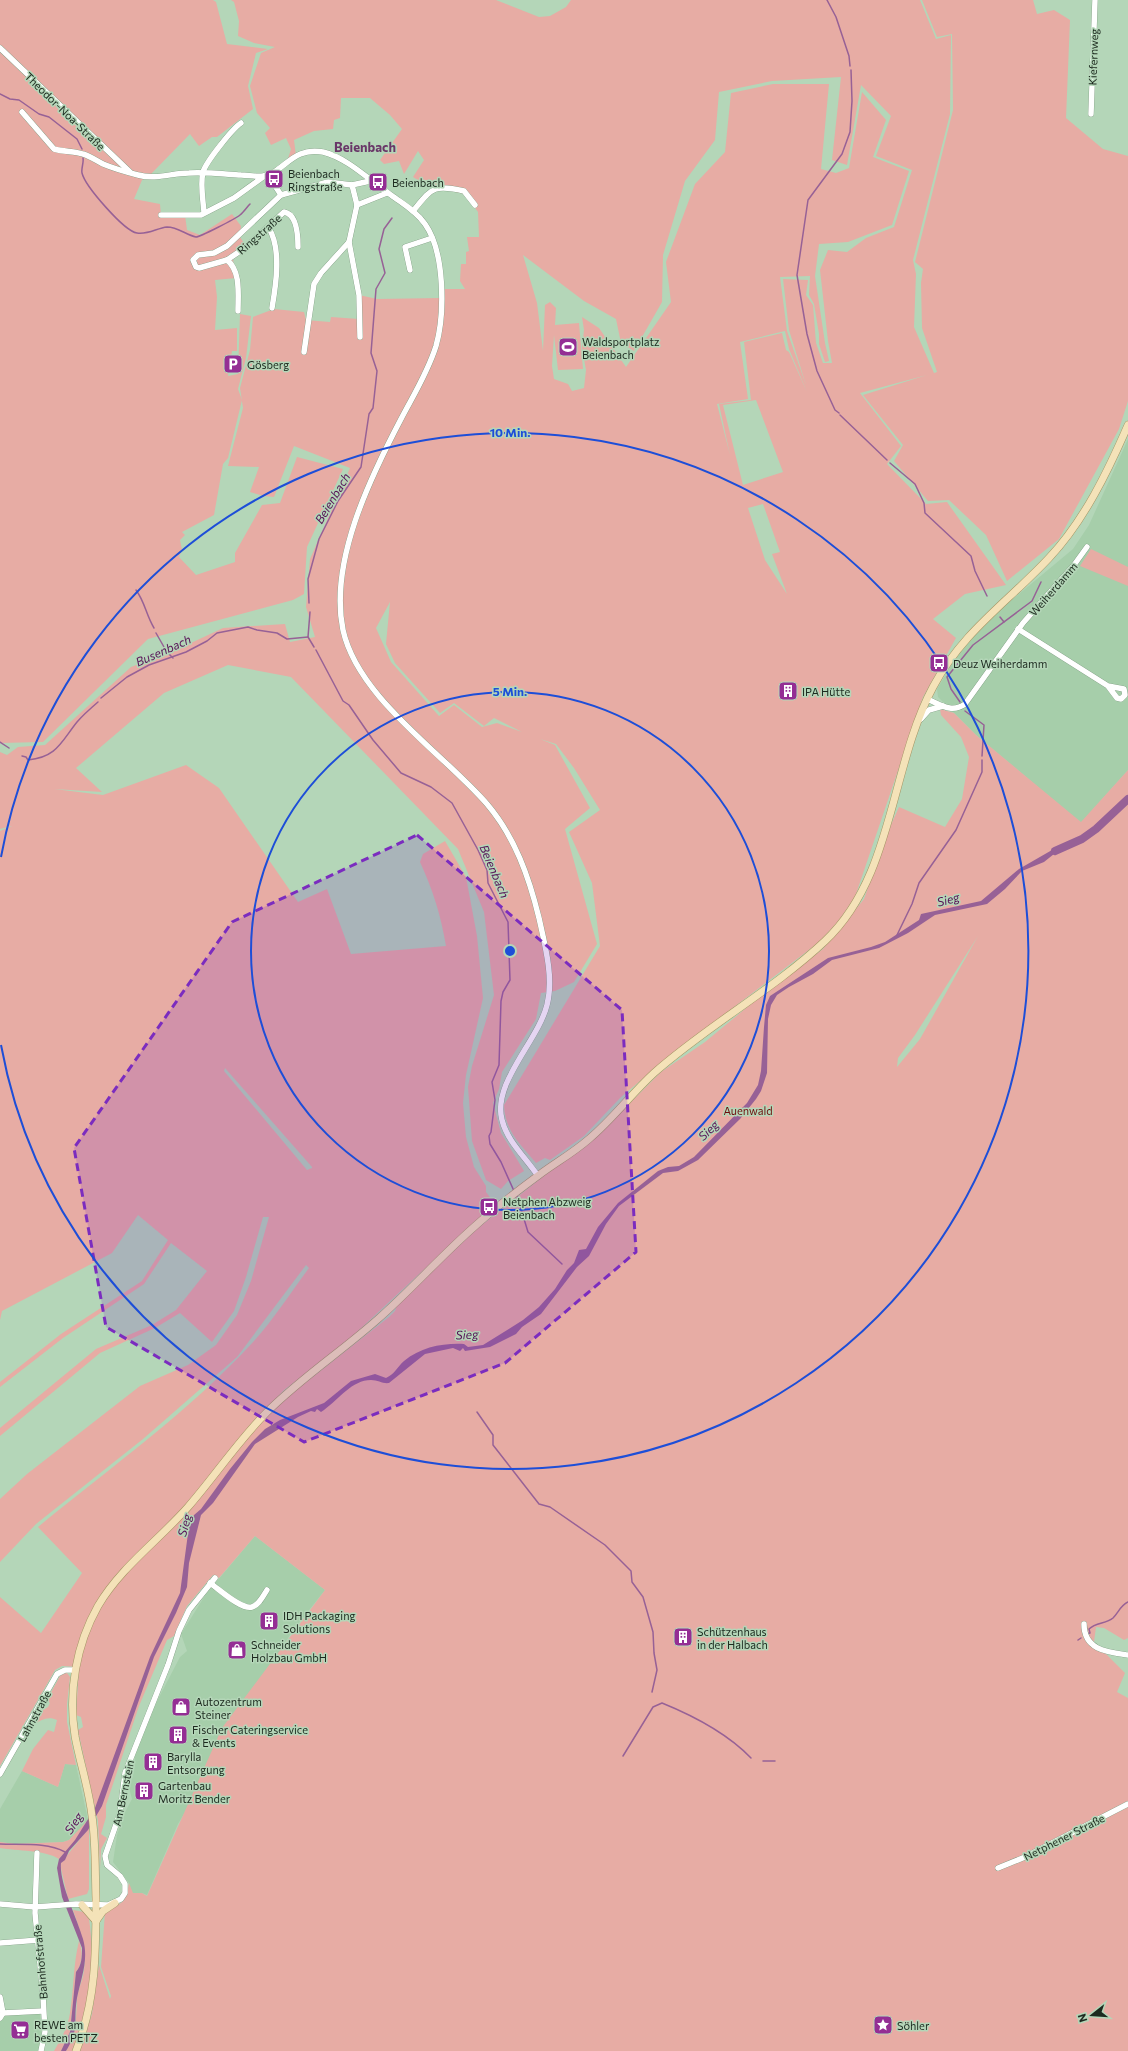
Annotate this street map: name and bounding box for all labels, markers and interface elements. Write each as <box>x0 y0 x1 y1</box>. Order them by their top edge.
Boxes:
street label: Kiefernweg <box>1086 28 1100 86</box>
street label: Theodor-Noa-Straße <box>22 69 108 153</box>
district label: Beienbach <box>334 139 396 155</box>
place label: Beienbach Ringstraße <box>288 167 343 193</box>
bus stop icon: Beienbach Ringstraße <box>263 168 285 190</box>
bus stop icon: Beienbach <box>367 171 389 193</box>
place label: Beienbach <box>392 176 444 189</box>
street label: Ringstraße <box>234 211 284 257</box>
place label: Waldsportplatz Beienbach <box>582 335 660 361</box>
sports icon: Waldsportplatz Beienbach <box>557 336 579 358</box>
parking icon: Gösberg <box>222 353 244 375</box>
place label: Gösberg <box>247 358 289 371</box>
text: 10 Min. <box>490 425 530 439</box>
water label: Beienbach <box>311 470 353 526</box>
street label: Weiherdamm <box>1026 560 1080 618</box>
water label: Busenbach <box>133 631 193 668</box>
bus stop icon: Deuz Weiherdamm <box>928 652 950 674</box>
place label: Deuz Weiherdamm <box>953 657 1047 670</box>
building icon: IPA Hütte <box>777 680 799 702</box>
text: 5 Min. <box>493 684 527 698</box>
place label: IPA Hütte <box>802 685 850 698</box>
water label: Beienbach <box>478 842 513 900</box>
water label: Sieg <box>935 889 961 909</box>
centre of rings <box>503 944 517 958</box>
park label: Auenwald <box>723 1104 773 1117</box>
water label: Sieg <box>695 1117 721 1143</box>
place label: Netphen Abzweig Beienbach <box>503 1195 591 1221</box>
bus stop icon: Netphen Abzweig Beienbach <box>478 1196 500 1218</box>
water label: Sieg <box>455 1327 479 1341</box>
water label: Sieg <box>174 1512 194 1538</box>
place label: IDH Packaging Solutions <box>283 1609 355 1635</box>
building icon: IDH Packaging Solutions <box>258 1610 280 1632</box>
place label: Schützenhaus in der Halbach <box>697 1625 768 1651</box>
building icon: Schützenhaus in der Halbach <box>672 1626 694 1648</box>
place label: Schneider Holzbau GmbH <box>251 1638 327 1664</box>
shop icon: Schneider Holzbau GmbH <box>226 1639 248 1661</box>
street label: Lahnstraße <box>15 1688 54 1744</box>
place label: Autozentrum Steiner <box>195 1695 262 1721</box>
shop icon: Autozentrum Steiner <box>170 1696 192 1718</box>
place label: Fischer Cateringservice & Events <box>192 1723 308 1749</box>
building icon: Fischer Cateringservice & Events <box>167 1724 189 1746</box>
place label: Barylla Entsorgung <box>167 1750 225 1776</box>
building icon: Barylla Entsorgung <box>142 1751 164 1773</box>
street label: Am Bernstein <box>110 1759 136 1827</box>
place label: Gartenbau Moritz Bender <box>158 1779 231 1805</box>
building icon: Gartenbau Moritz Bender <box>133 1780 155 1802</box>
water label: Sieg <box>61 1809 85 1836</box>
street label: Netphener Straße <box>1021 1811 1107 1863</box>
street label: Bahnhofstraße <box>30 1924 50 2000</box>
north arrow <box>1072 1995 1112 2035</box>
text: N <box>1075 2012 1089 2024</box>
place icon: Söhler <box>872 2014 894 2036</box>
place label: REWE am besten PETZ <box>34 2018 98 2044</box>
supermarket icon: REWE am besten PETZ <box>9 2019 31 2041</box>
place label: Söhler <box>897 2019 930 2032</box>

